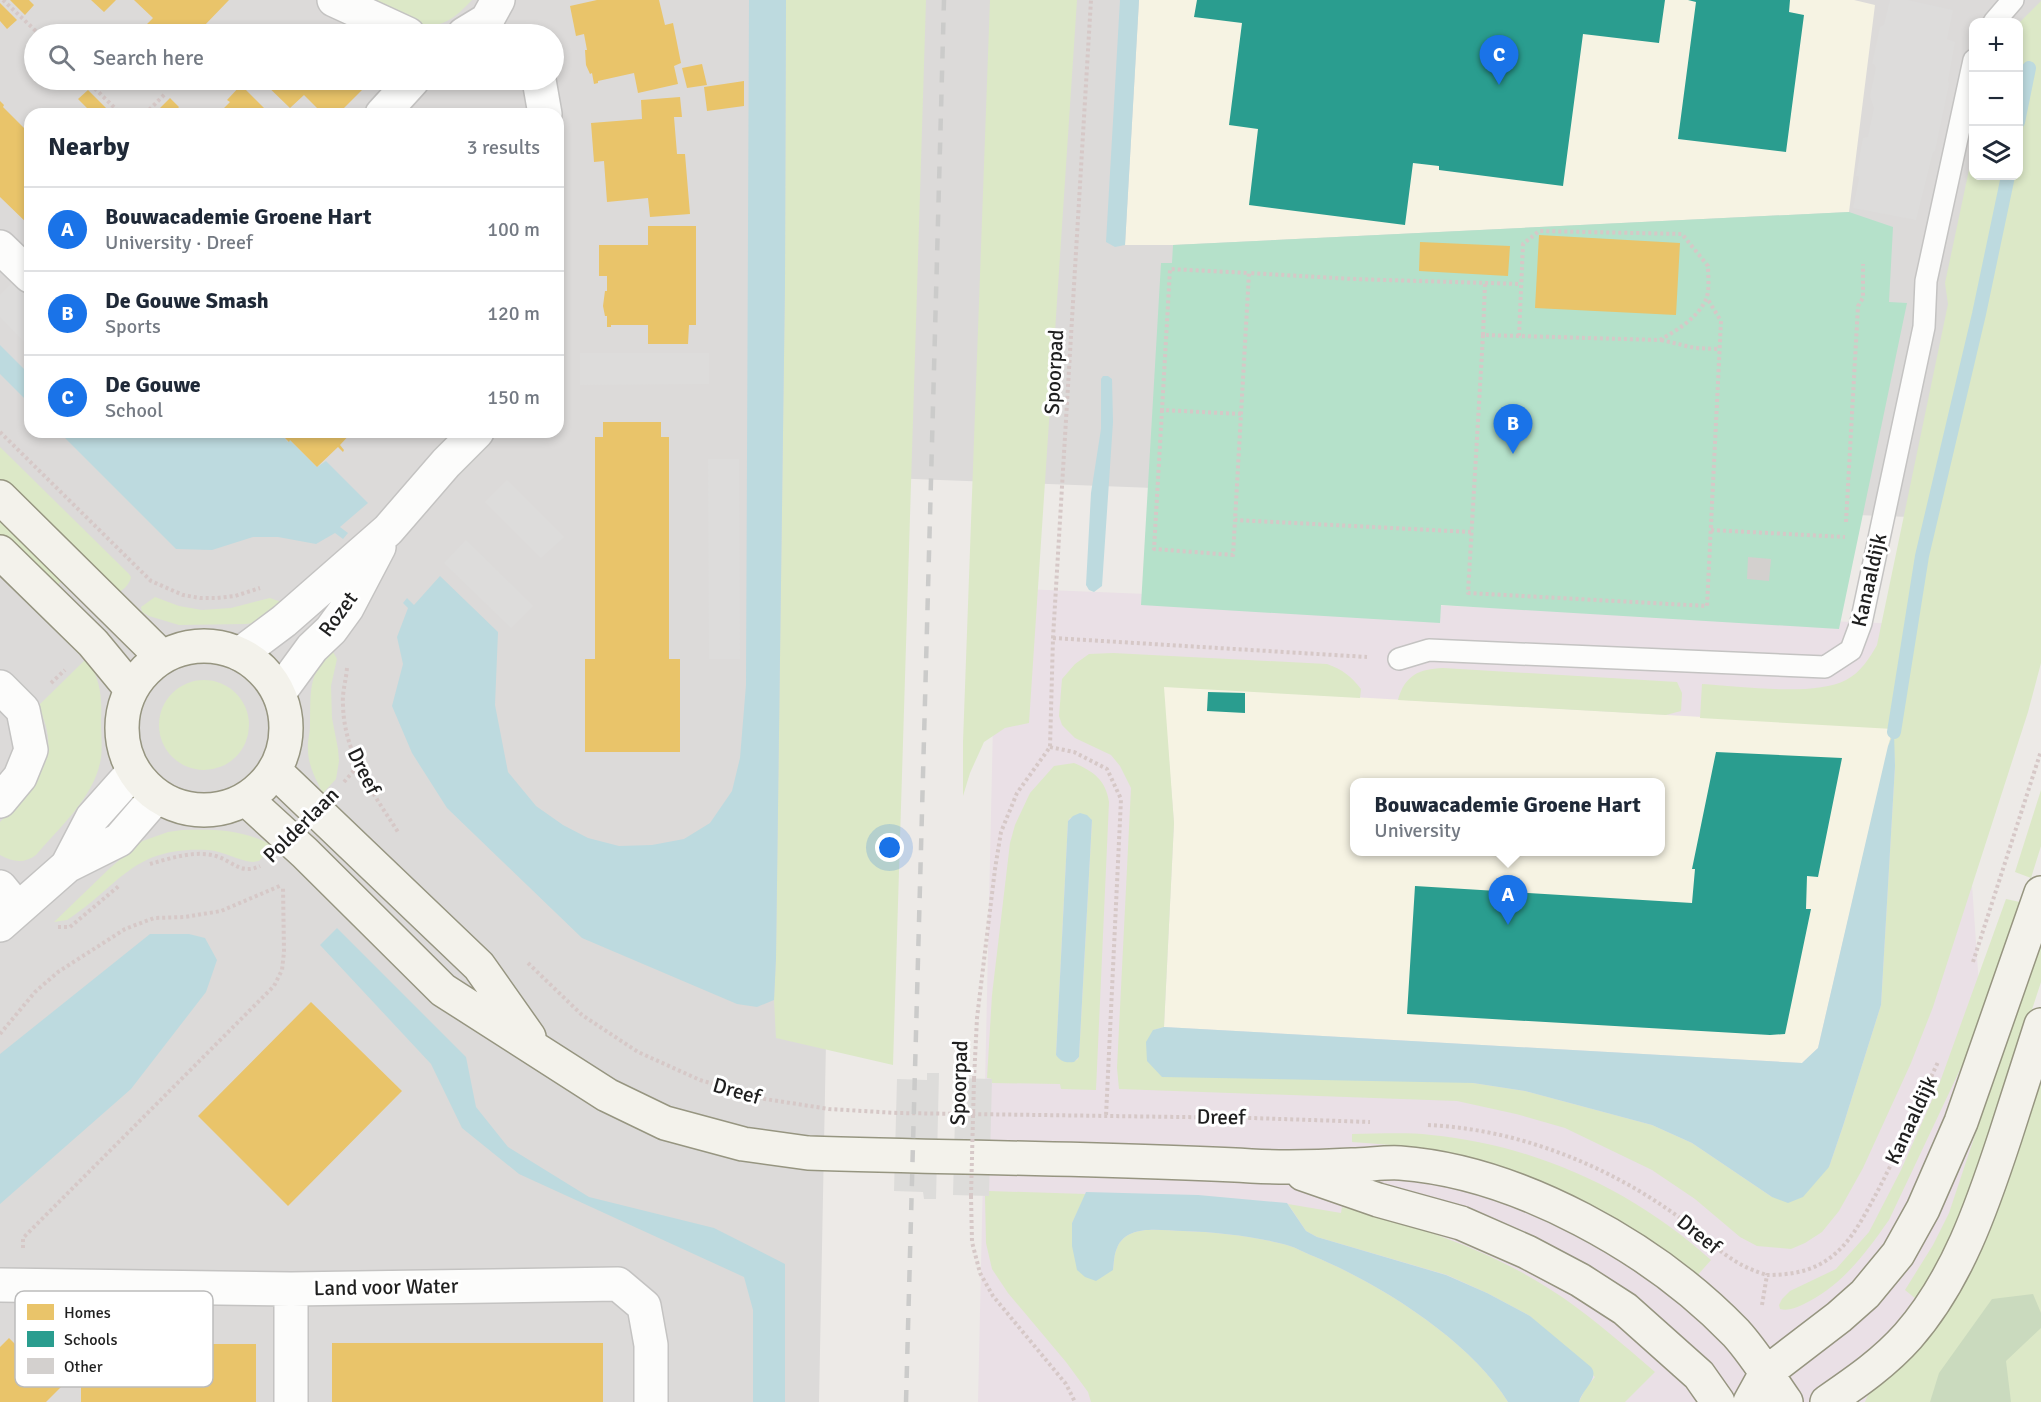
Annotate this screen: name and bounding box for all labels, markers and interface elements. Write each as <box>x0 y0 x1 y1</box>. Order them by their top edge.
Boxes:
map controls <box>1969 18 2023 180</box>
button: + <box>1969 18 2023 72</box>
search box <box>24 24 564 90</box>
pin: C <box>1480 36 1518 85</box>
icon: search <box>45 41 78 74</box>
text: Search here <box>93 44 204 71</box>
button: − <box>1969 72 2023 126</box>
button: layers <box>1969 126 2023 180</box>
text: Nearby <box>48 131 129 163</box>
text: 3 results <box>467 135 540 160</box>
text: Bouwacademie Groene Hart <box>105 203 371 230</box>
text: A <box>61 217 74 242</box>
text: 100 m <box>487 217 540 242</box>
text: University · Dreef <box>105 230 253 255</box>
text: De Gouwe Smash <box>105 287 269 314</box>
text: B <box>61 301 74 326</box>
text: 120 m <box>487 301 540 326</box>
text: Sports <box>105 314 161 339</box>
street label: Spoorpad <box>1039 329 1069 415</box>
text: De Gouwe <box>105 371 201 398</box>
text: C <box>61 385 74 410</box>
text: 150 m <box>487 385 540 410</box>
text: School <box>105 398 163 423</box>
pin: B <box>1494 404 1532 454</box>
street label: Kanaaldijk <box>1846 530 1892 629</box>
street label: Rozet <box>313 586 363 642</box>
street label: Dreef <box>342 743 387 800</box>
popup <box>1350 778 1665 856</box>
street label: Polderlaan <box>258 782 344 868</box>
text: Bouwacademie Groene Hart <box>1374 791 1641 818</box>
text: University <box>1374 818 1461 843</box>
your location <box>875 833 904 862</box>
pin: A <box>1488 876 1528 925</box>
street label: Spoorpad <box>945 1040 973 1126</box>
street label: Kanaaldijk <box>1879 1071 1943 1169</box>
street label: Dreef <box>710 1072 765 1111</box>
street label: Dreef <box>1196 1104 1247 1130</box>
street label: Dreef <box>1672 1208 1727 1260</box>
street label: Land voor Water <box>313 1273 459 1301</box>
legend <box>15 1291 213 1387</box>
text: Homes <box>64 1303 111 1323</box>
text: Schools <box>64 1330 117 1350</box>
text: Other <box>64 1357 103 1377</box>

